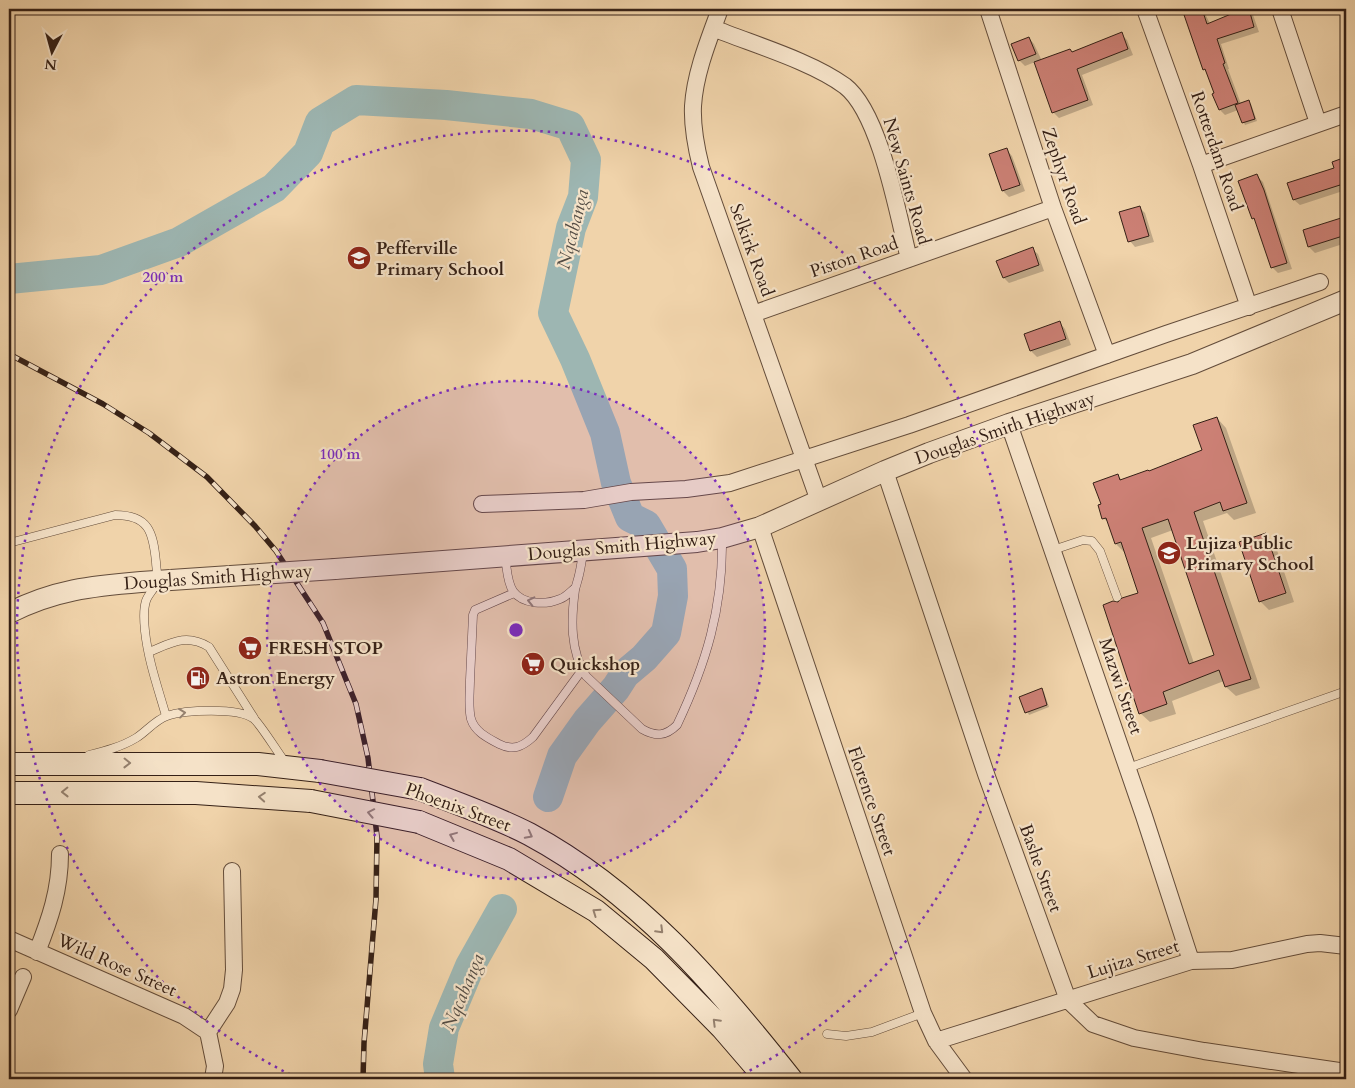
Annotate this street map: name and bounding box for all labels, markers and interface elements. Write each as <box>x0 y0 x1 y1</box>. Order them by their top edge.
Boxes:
north arrow <box>28 28 78 78</box>
text: N <box>44 54 58 75</box>
street label: Rotterdam Road <box>1184 88 1249 215</box>
street label: New Saints Road <box>876 115 937 248</box>
street label: Zephyr Road <box>1035 124 1092 228</box>
water label: Nqcabanga <box>551 186 596 272</box>
street label: Selkirk Road <box>723 200 780 300</box>
street label: Piston Road <box>807 231 902 284</box>
place label: Pefferville Primary School <box>376 236 504 282</box>
school or university icon: Pefferville Primary School <box>346 245 372 271</box>
text: 200 m <box>143 267 184 287</box>
street label: Douglas Smith Highway <box>912 386 1099 471</box>
text: 100 m <box>320 444 361 464</box>
street label: Douglas Smith Highway <box>527 526 718 567</box>
place label: Lujiza Public Primary School <box>1186 531 1314 577</box>
school or university icon: Lujiza Public Primary School <box>1156 540 1182 566</box>
street label: Douglas Smith Highway <box>123 558 314 597</box>
one-way arrow <box>527 596 536 607</box>
centre of rings <box>507 621 525 639</box>
supermarket icon: FRESH STOP <box>237 635 263 661</box>
street label: Mazwi Street <box>1092 635 1149 738</box>
place label: FRESH STOP <box>268 636 383 661</box>
supermarket icon: Quickshop <box>520 651 546 677</box>
place label: Quickshop <box>550 652 640 677</box>
fuel station icon: Astron Energy <box>185 665 211 691</box>
place label: Astron Energy <box>216 666 336 691</box>
one-way arrow <box>179 708 187 719</box>
street label: Florence Street <box>841 743 902 859</box>
one-way arrow <box>124 758 132 768</box>
street label: Phoenix Street <box>401 777 514 838</box>
one-way arrow <box>60 787 68 798</box>
one-way arrow <box>258 791 266 802</box>
one-way arrow <box>366 808 375 818</box>
street label: Bashe Street <box>1013 821 1068 916</box>
one-way arrow <box>524 829 533 839</box>
one-way arrow <box>449 832 458 843</box>
one-way arrow <box>592 909 602 918</box>
one-way arrow <box>654 924 663 933</box>
street label: Wild Rose Street <box>52 928 181 1003</box>
street label: Lujiza Street <box>1084 934 1182 985</box>
water label: Nqcabanga <box>435 949 491 1035</box>
one-way arrow <box>713 1018 722 1027</box>

